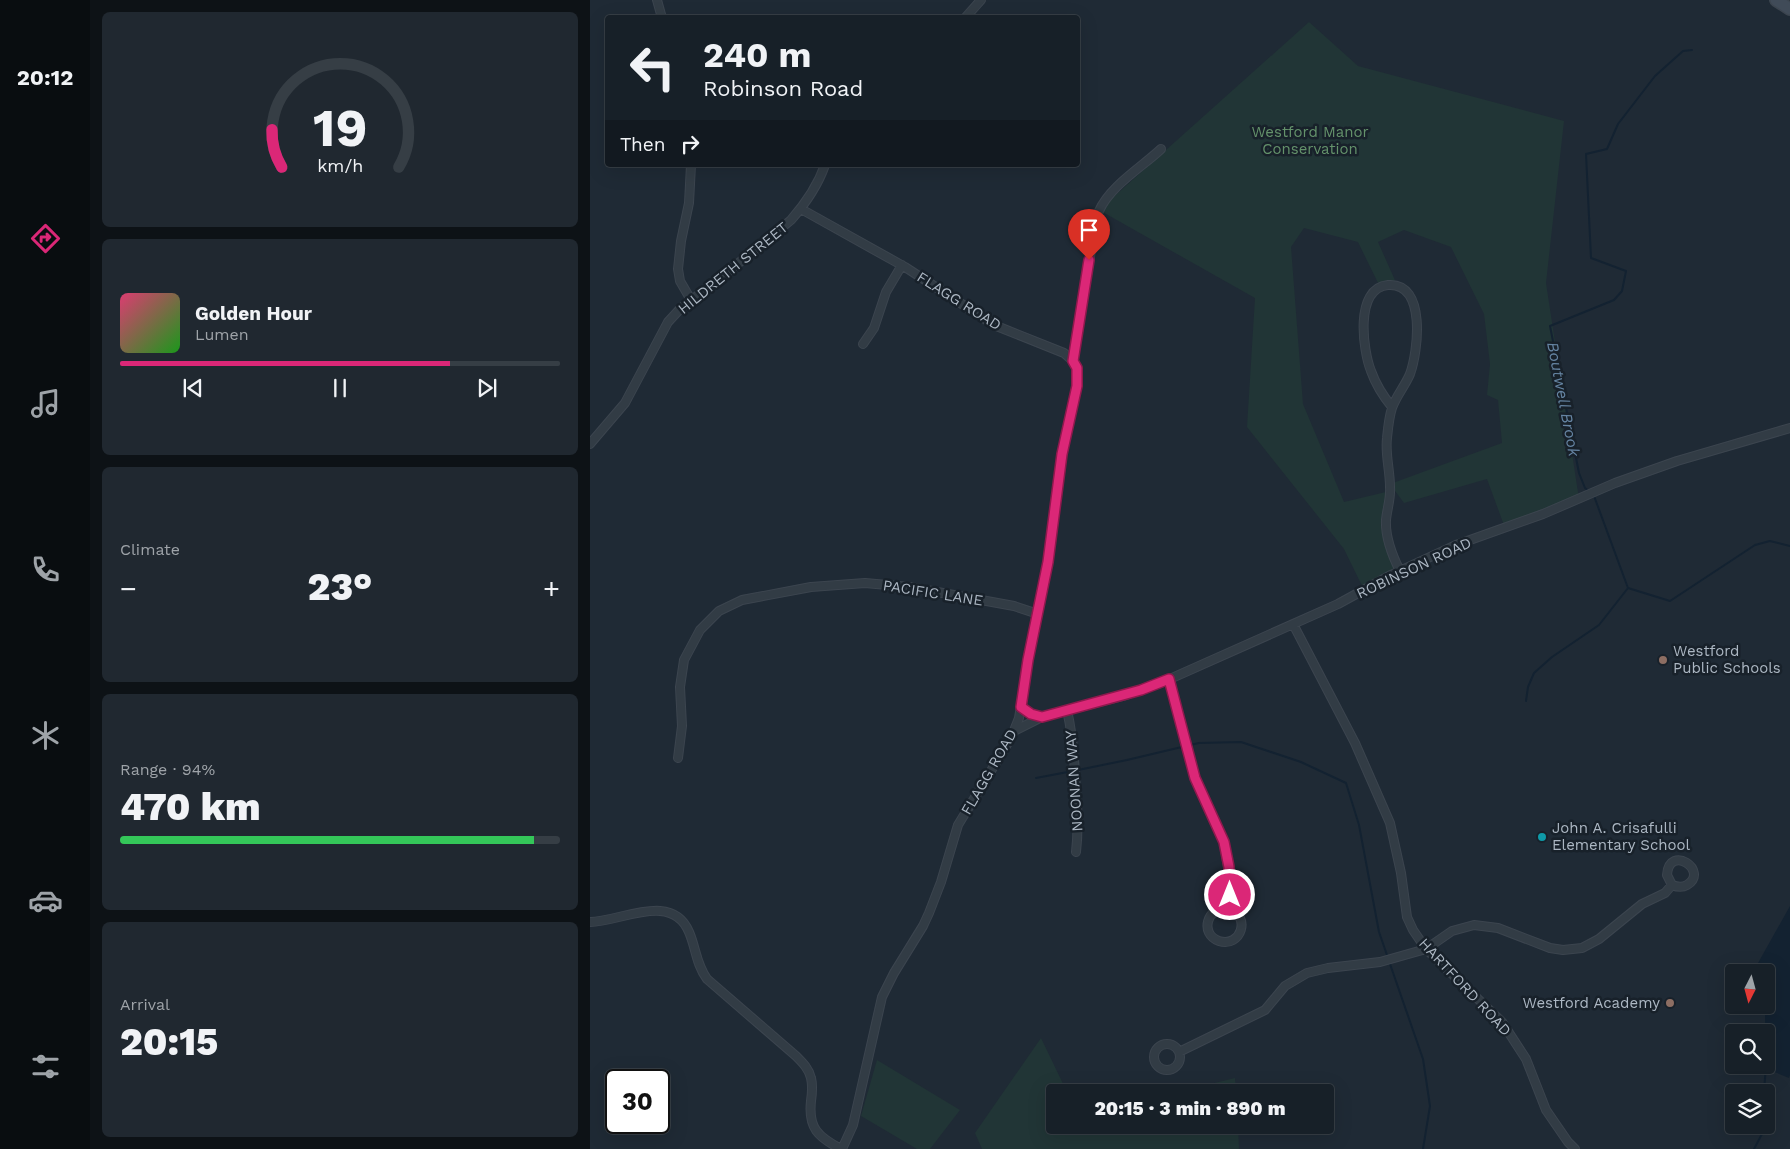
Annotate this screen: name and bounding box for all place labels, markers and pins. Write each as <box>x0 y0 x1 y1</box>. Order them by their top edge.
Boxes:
pin <box>1068 209 1110 260</box>
place label: Westford Public Schools <box>1673 642 1781 677</box>
marker: Westford Public Schools <box>1657 654 1669 666</box>
place label: John A. Crisafulli Elementary School <box>1552 819 1691 854</box>
marker: John A. Crisafulli Elementary School <box>1536 831 1548 843</box>
place label: Westford Academy <box>1523 994 1660 1012</box>
marker: Westford Academy <box>1664 997 1676 1009</box>

